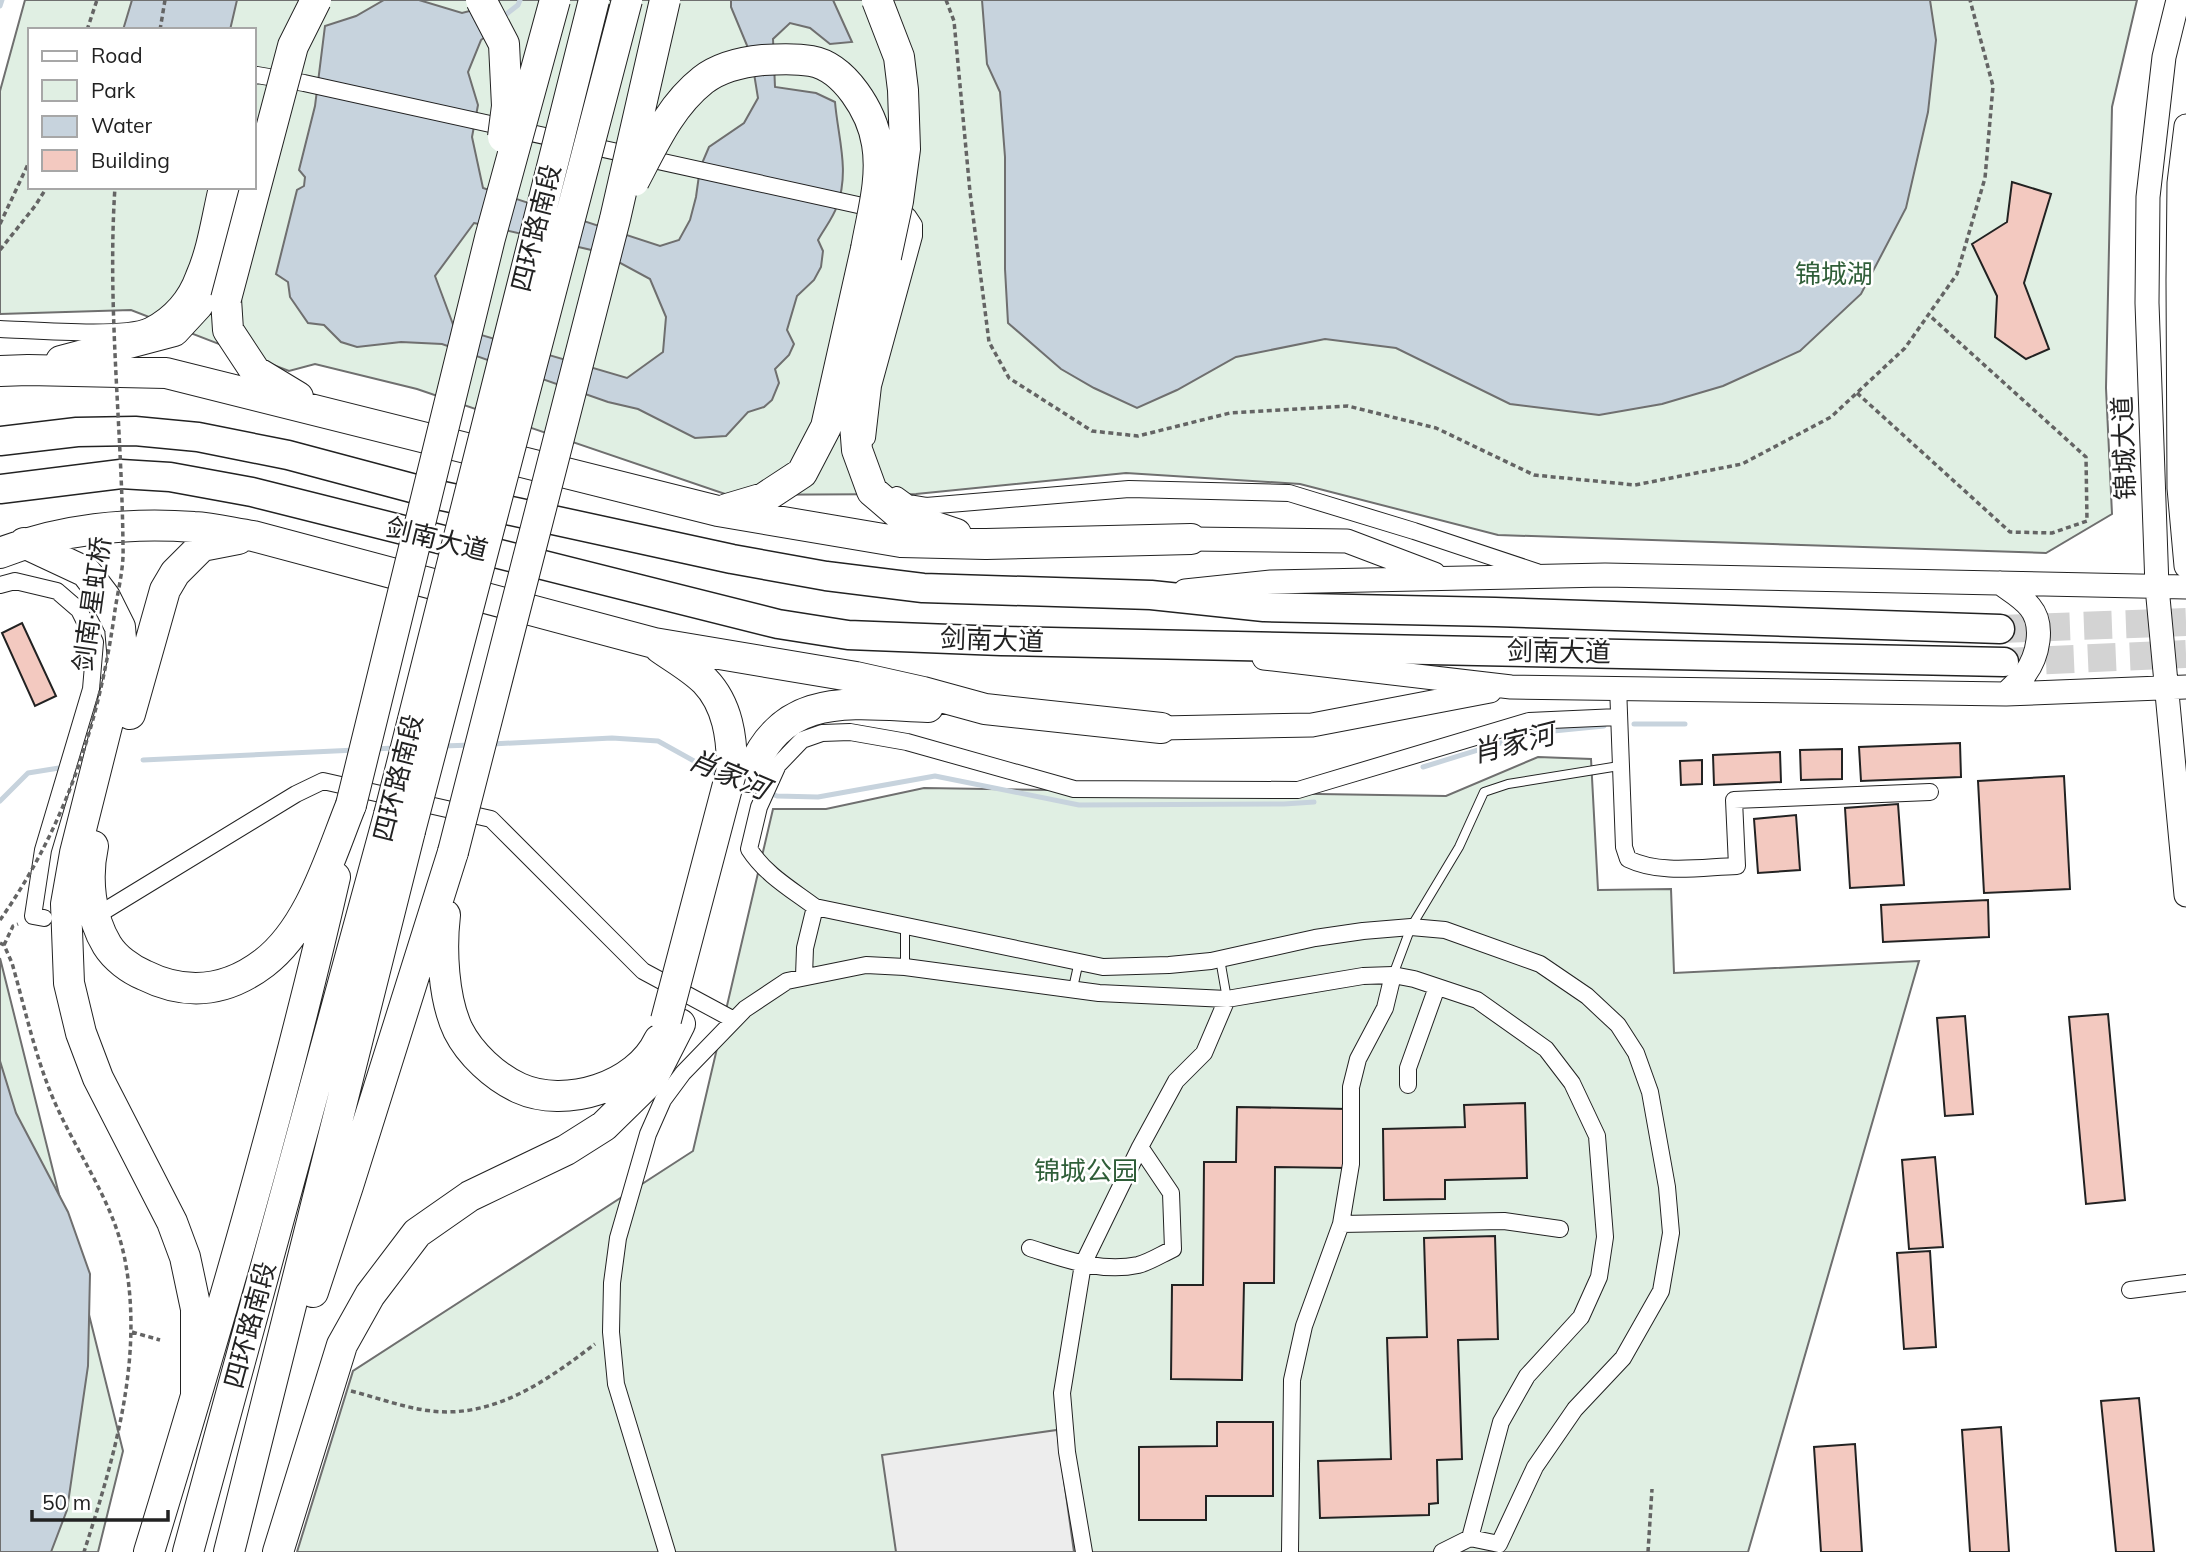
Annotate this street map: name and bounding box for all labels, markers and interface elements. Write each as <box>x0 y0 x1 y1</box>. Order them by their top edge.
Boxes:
legend <box>28 28 256 189</box>
text: Road <box>91 42 142 68</box>
text: Park <box>91 77 135 103</box>
text: Water <box>91 112 152 138</box>
text: Building <box>91 147 170 173</box>
street label: 四环路南段 <box>504 161 567 295</box>
park label: 锦城湖 <box>1795 257 1873 290</box>
street label: 锦城大道 <box>2105 395 2142 501</box>
street label: 剑南大道 <box>383 510 492 567</box>
street label: 剑南·星虹桥 <box>66 534 117 674</box>
street label: 剑南大道 <box>939 621 1045 658</box>
street label: 剑南大道 <box>1507 634 1611 669</box>
street label: 四环路南段 <box>366 711 429 845</box>
water label: 肖家河 <box>1468 714 1563 770</box>
water label: 肖家河 <box>684 741 779 808</box>
park label: 锦城公园 <box>1034 1154 1138 1187</box>
street label: 四环路南段 <box>217 1258 282 1392</box>
scale bar <box>32 1478 168 1522</box>
text: 50 m <box>42 1489 91 1515</box>

